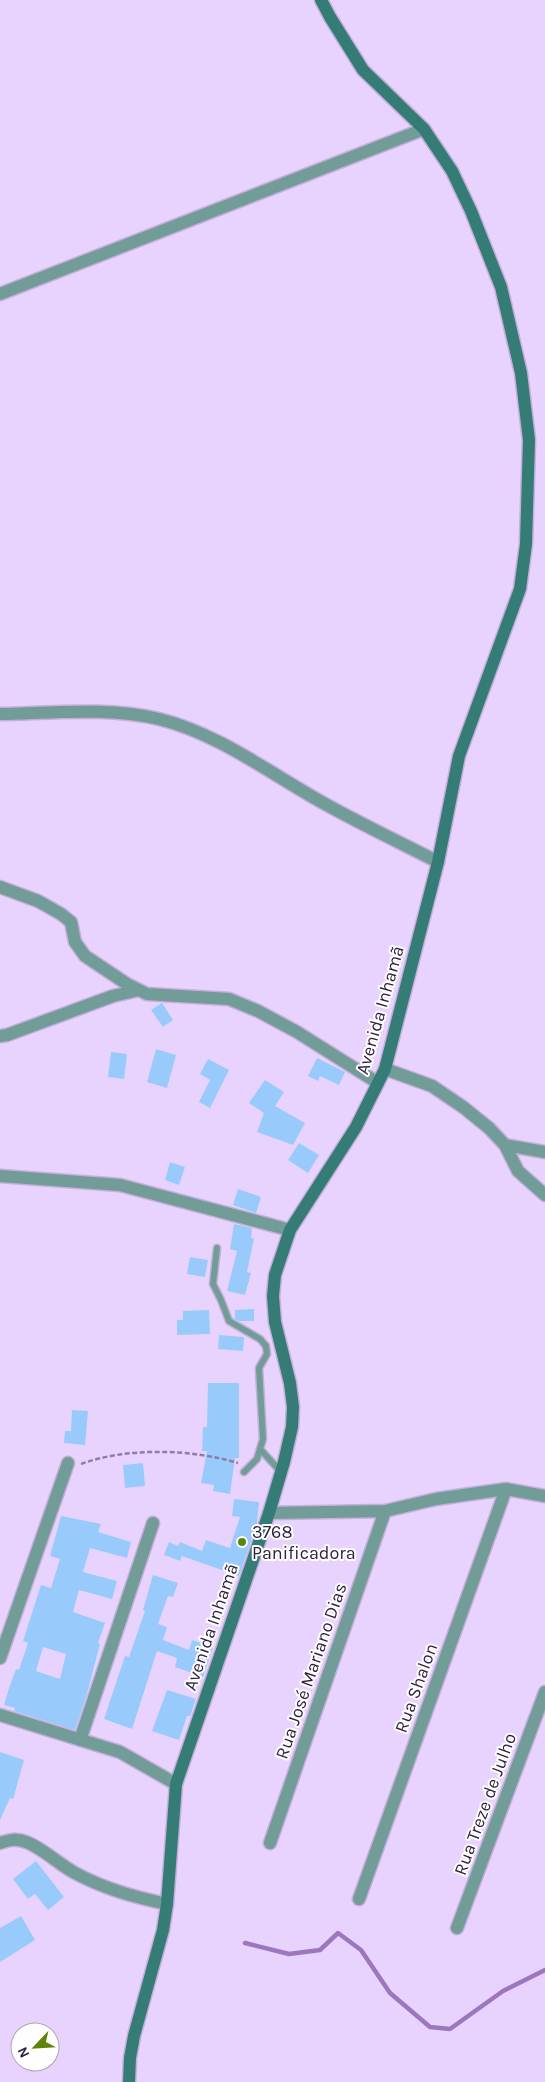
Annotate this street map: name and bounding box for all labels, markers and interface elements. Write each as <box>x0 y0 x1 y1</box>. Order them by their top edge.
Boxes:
street label: Avenida Inhamã <box>351 943 409 1077</box>
place label: 3768 Panificadora <box>252 1521 356 1564</box>
marker: 3768 Panificadora <box>236 1536 248 1548</box>
street label: Avenida Inhamã <box>179 1561 243 1693</box>
street label: Rua José Mariano Dias <box>271 1580 351 1762</box>
street label: Rua Shalon <box>390 1640 442 1736</box>
street label: Rua Treze de Julho <box>449 1730 521 1878</box>
north arrow <box>10 2022 60 2072</box>
text: N <box>14 2044 33 2060</box>

